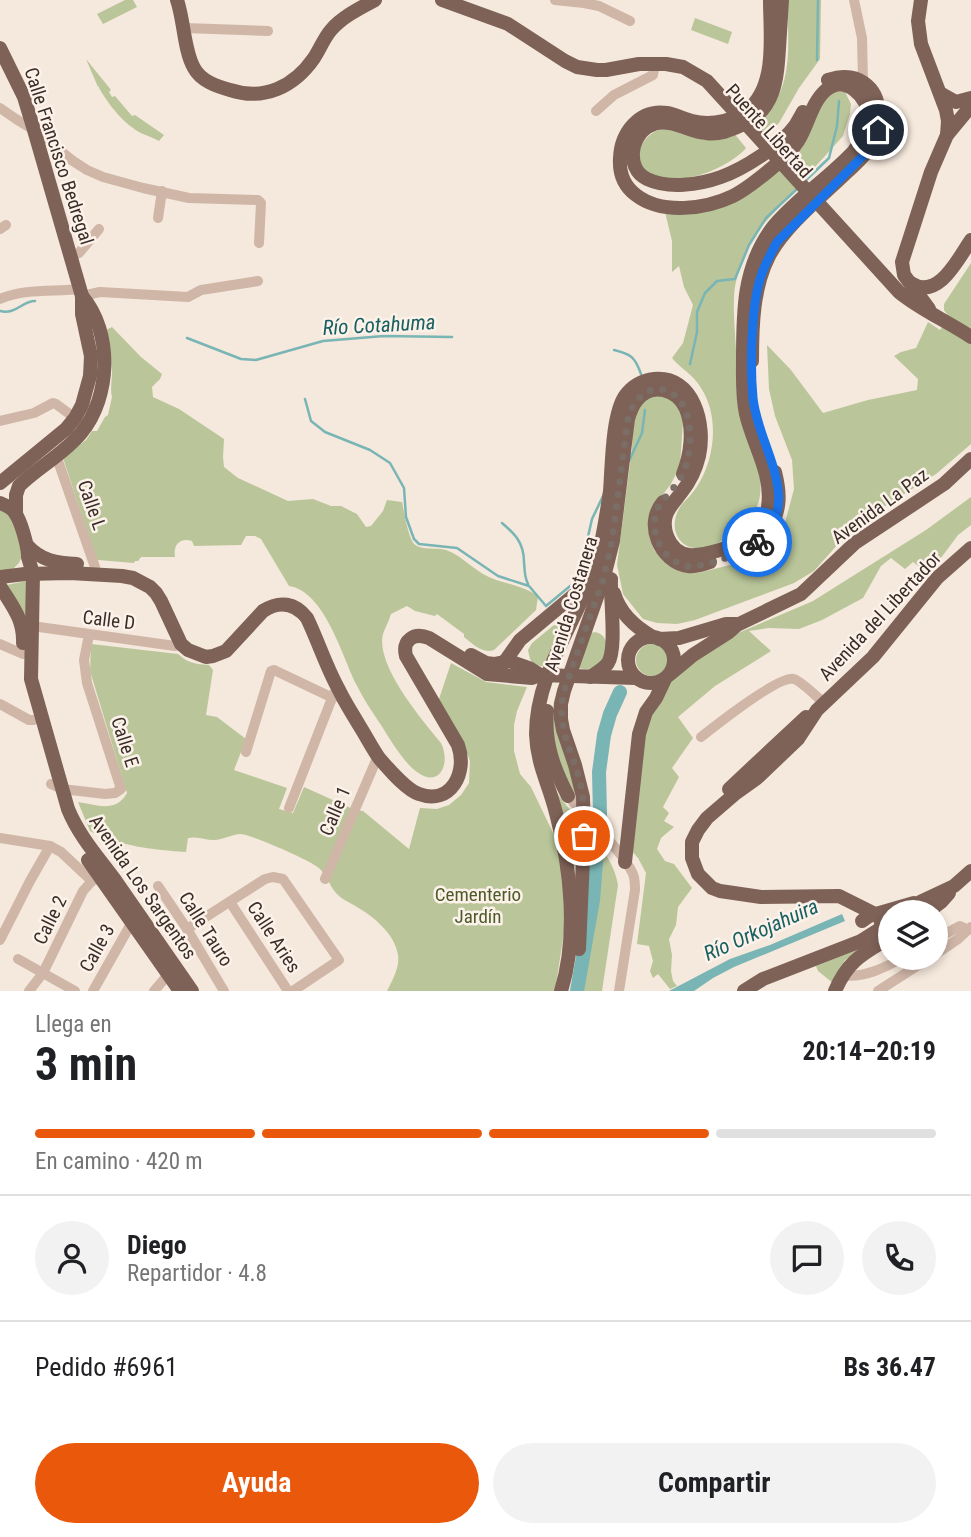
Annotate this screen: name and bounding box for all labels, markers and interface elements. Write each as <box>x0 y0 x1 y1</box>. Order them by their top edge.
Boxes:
street label: Calle Francisco Bedregal <box>19 64 99 248</box>
street label: Puente Libertad <box>721 79 817 183</box>
pin <box>848 100 908 160</box>
icon: home <box>859 111 897 149</box>
water label: Río Cotahuma <box>322 310 436 340</box>
street label: Avenida La Paz <box>827 463 933 549</box>
street label: Calle L <box>73 477 111 533</box>
courier <box>722 507 792 577</box>
icon: bike <box>738 523 776 561</box>
street label: Avenida Costanera <box>540 534 602 674</box>
street label: Avenida del Libertador <box>814 546 946 685</box>
street label: Calle D <box>81 605 137 635</box>
street label: Calle E <box>106 714 144 770</box>
street label: Calle 1 <box>314 783 356 839</box>
pin <box>554 806 614 866</box>
street label: Avenida Los Sargentos <box>84 810 202 964</box>
icon: bag <box>565 817 603 855</box>
park label: Cementerio Jardín <box>435 883 521 928</box>
street label: Calle Tauro <box>174 887 238 971</box>
street label: Calle 2 <box>28 892 72 948</box>
water label: Río Orkojahuira <box>700 894 822 966</box>
street label: Calle Aries <box>242 897 306 977</box>
map controls <box>878 900 948 970</box>
button: layers <box>878 900 948 970</box>
street label: Calle 3 <box>75 920 119 976</box>
text: Llega en <box>35 1011 112 1038</box>
text: 20:14–20:19 <box>802 1036 936 1066</box>
text: 3 min <box>35 1037 137 1091</box>
text: En camino · 420 m <box>35 1148 203 1175</box>
button: person <box>35 1221 109 1295</box>
button: chat <box>770 1221 844 1295</box>
button: phone <box>862 1221 936 1295</box>
text: Diego <box>127 1230 187 1260</box>
text: Repartidor · 4.8 <box>127 1260 267 1287</box>
text: Pedido #6961 <box>35 1352 178 1382</box>
text: Bs 36.47 <box>844 1352 936 1382</box>
button: Ayuda <box>35 1443 479 1523</box>
button: Compartir <box>493 1443 936 1523</box>

